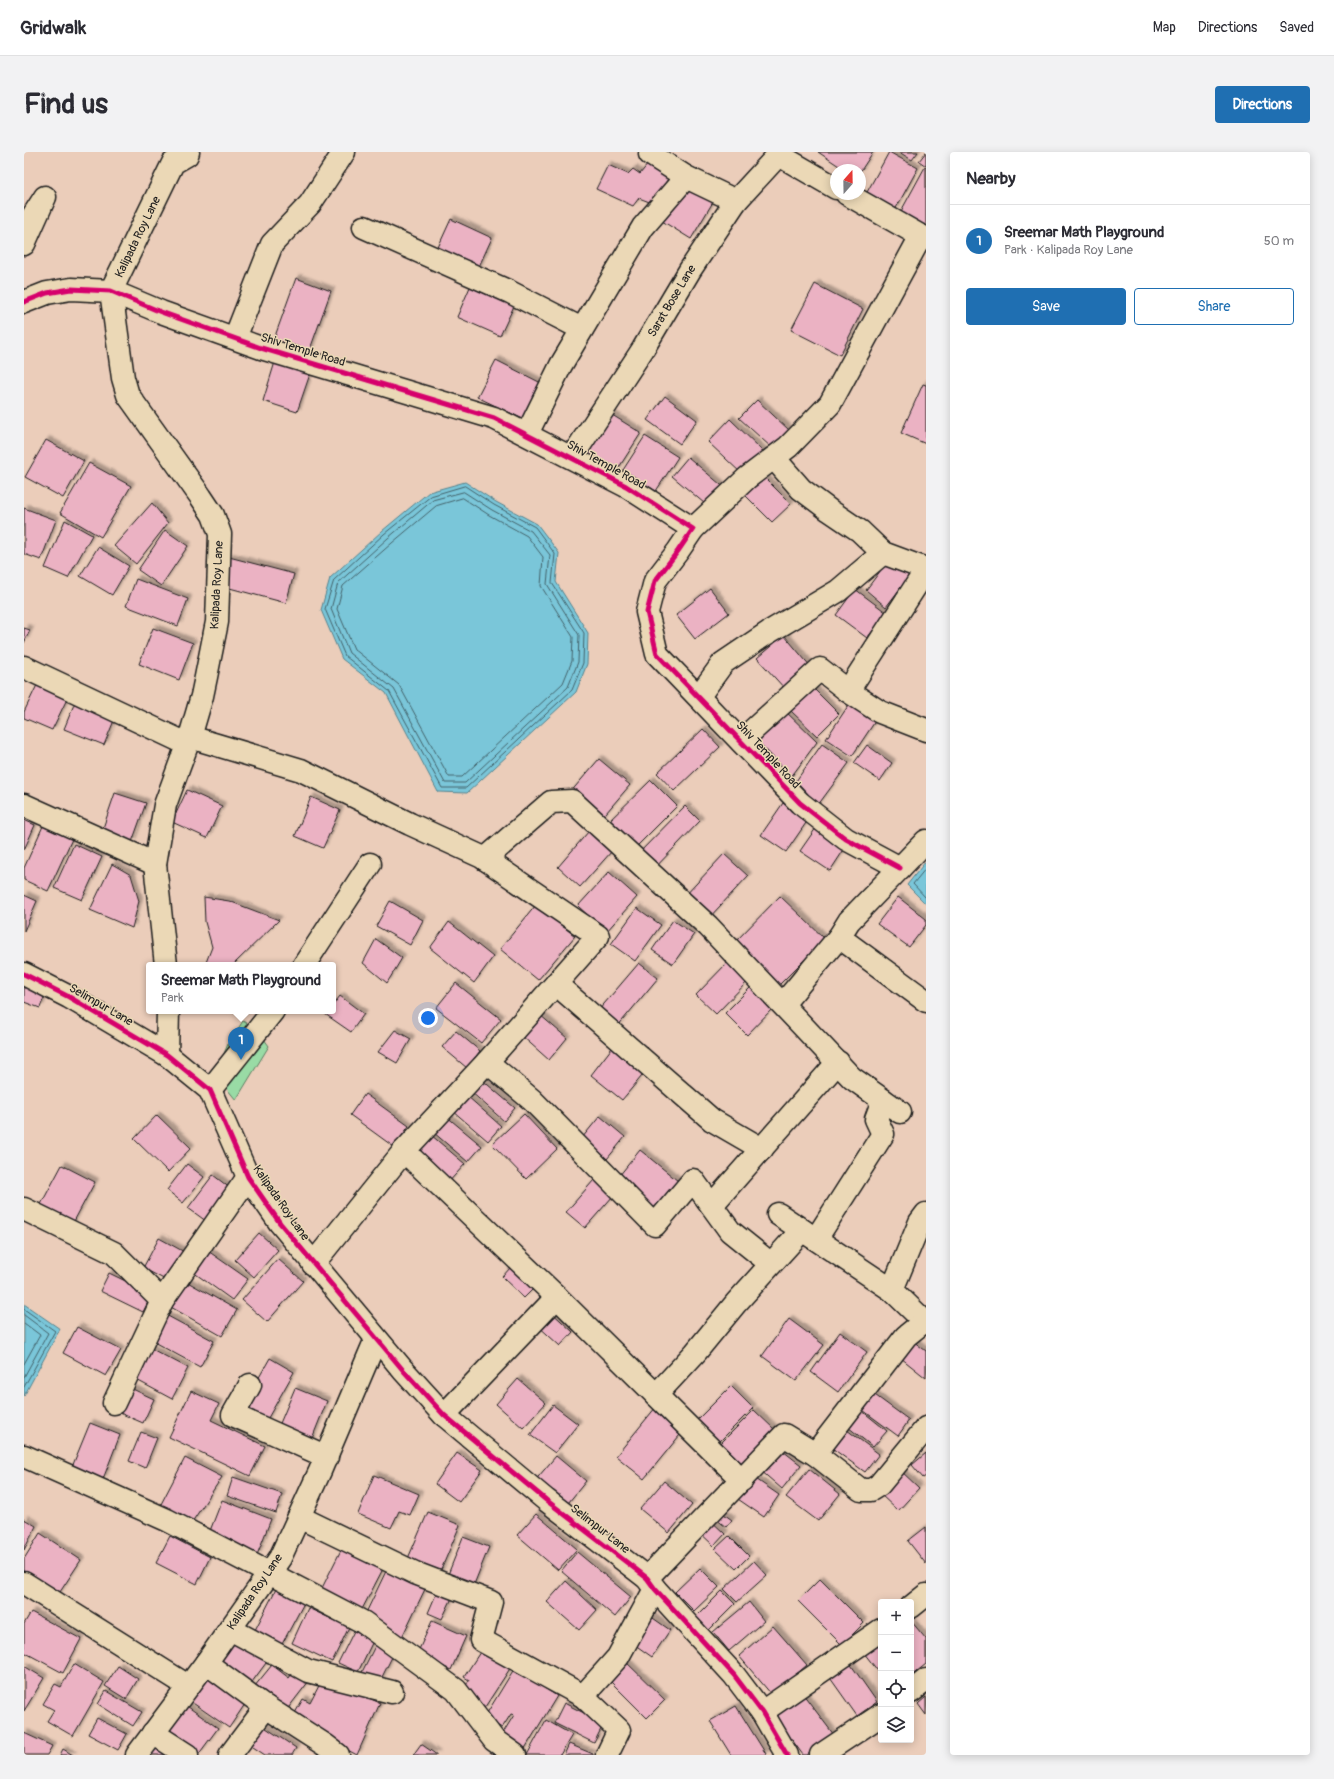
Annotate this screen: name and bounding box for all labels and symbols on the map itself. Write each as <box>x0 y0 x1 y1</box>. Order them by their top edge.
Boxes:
north arrow <box>830 164 866 200</box>
street label: Kalipada Roy Lane <box>112 194 164 280</box>
street label: Sarat Bose Lane <box>645 262 699 340</box>
street label: Shiv Temple Road <box>259 330 347 370</box>
street label: Shiv Temple Road <box>564 437 648 493</box>
street label: Kalipada Roy Lane <box>207 540 227 630</box>
street label: Shiv Temple Road <box>733 718 803 792</box>
street label: Selimpur Lane <box>66 981 136 1029</box>
your location <box>418 1008 438 1028</box>
pin: 1 <box>228 1027 254 1060</box>
street label: Kalipada Roy Lane <box>249 1162 313 1244</box>
street label: Selimpur Lane <box>567 1501 633 1557</box>
street label: Kalipada Roy Lane <box>224 1551 286 1633</box>

